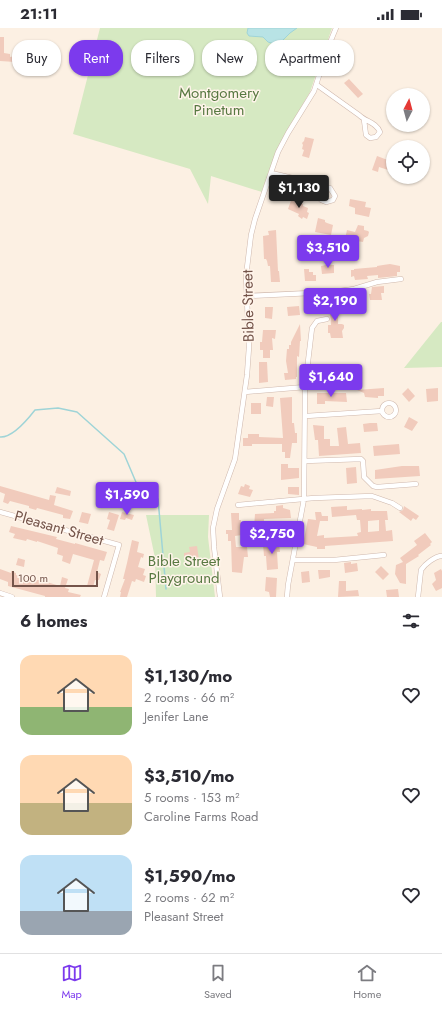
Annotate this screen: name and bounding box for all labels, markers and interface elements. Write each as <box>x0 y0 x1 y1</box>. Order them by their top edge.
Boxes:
text: 21:11 <box>20 3 58 25</box>
chip: Buy <box>12 40 61 76</box>
chip: Rent <box>69 40 123 76</box>
chip: Filters <box>131 40 194 76</box>
chip: New <box>202 40 257 76</box>
chip: Apartment <box>265 40 354 76</box>
park label: Montgomery Pinetum <box>179 82 259 121</box>
north arrow <box>386 88 430 132</box>
map controls <box>386 88 430 184</box>
button: locate <box>386 140 430 184</box>
pin: $1,130 <box>266 175 332 209</box>
text: $1,130 <box>278 178 320 197</box>
pin: $3,510 <box>295 235 361 269</box>
text: $3,510 <box>306 238 350 257</box>
street label: Bible Street <box>236 269 260 342</box>
pin: $2,190 <box>302 288 368 322</box>
text: $2,190 <box>313 291 357 310</box>
pin: $1,640 <box>298 364 364 398</box>
text: $1,640 <box>308 367 354 386</box>
pin: $1,590 <box>94 482 160 516</box>
text: $1,590 <box>105 485 149 504</box>
street label: Pleasant Street <box>12 505 106 551</box>
pin: $2,750 <box>239 521 305 555</box>
text: $2,750 <box>249 524 295 543</box>
park label: Bible Street Playground <box>148 550 221 589</box>
scale bar <box>12 569 98 588</box>
text: 100 m <box>18 570 48 586</box>
text: 6 homes <box>20 609 88 633</box>
icon: filters <box>400 610 422 632</box>
text: $1,130/mo <box>144 664 232 688</box>
icon: home <box>52 671 100 719</box>
icon: heart <box>400 684 422 706</box>
text: 2 rooms · 66 m² <box>144 688 234 707</box>
text: Jenifer Lane <box>144 707 208 726</box>
text: $3,510/mo <box>144 764 234 788</box>
icon: home <box>52 771 100 819</box>
icon: heart <box>400 784 422 806</box>
text: 5 rooms · 153 m² <box>144 788 240 807</box>
text: Caroline Farms Road <box>144 807 258 826</box>
text: $1,590/mo <box>144 864 235 888</box>
icon: home <box>52 871 100 919</box>
icon: heart <box>400 884 422 906</box>
text: 2 rooms · 62 m² <box>144 888 234 907</box>
text: Pleasant Street <box>144 907 223 926</box>
tab: Map <box>61 962 83 1002</box>
tab: Saved <box>204 962 232 1002</box>
tab: Home <box>353 962 381 1002</box>

